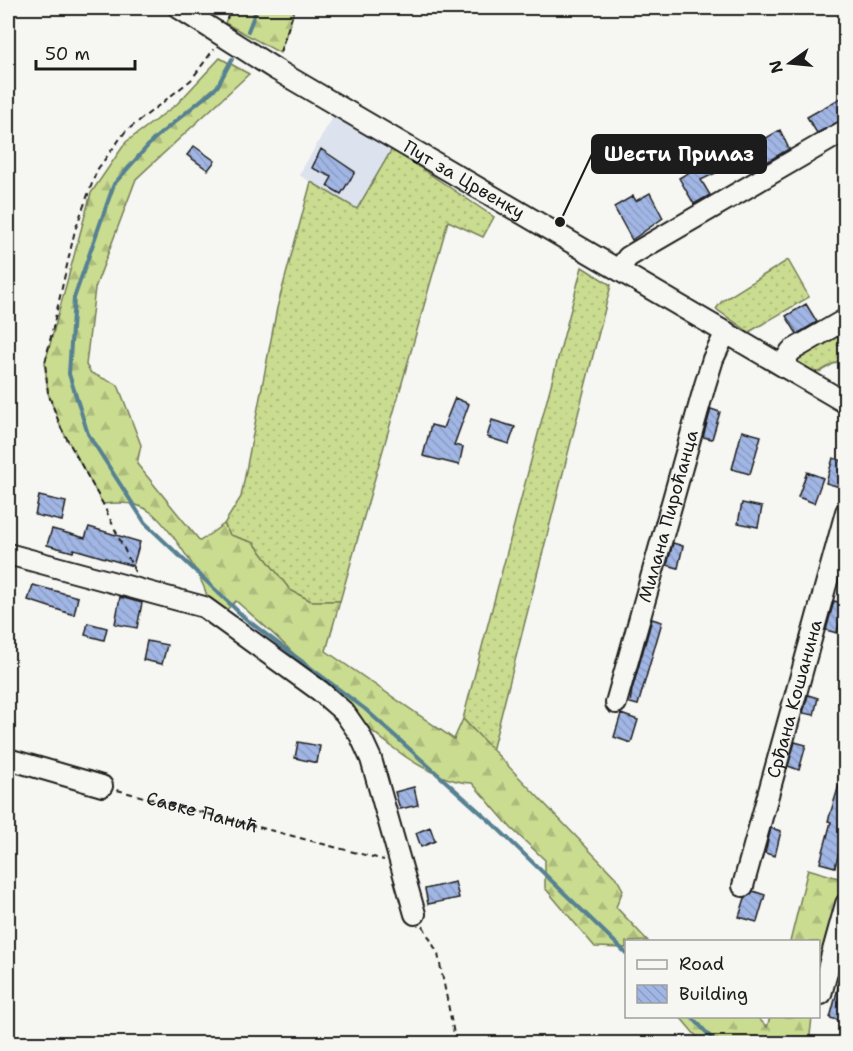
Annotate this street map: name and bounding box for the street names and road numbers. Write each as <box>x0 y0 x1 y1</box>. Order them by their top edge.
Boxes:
street label: Пут за Црвенку <box>399 135 529 225</box>
street label: Милана Пироћанца <box>633 427 704 605</box>
street label: Срђана Кошанина <box>761 617 828 781</box>
street label: Савке Панић <box>144 786 260 838</box>

